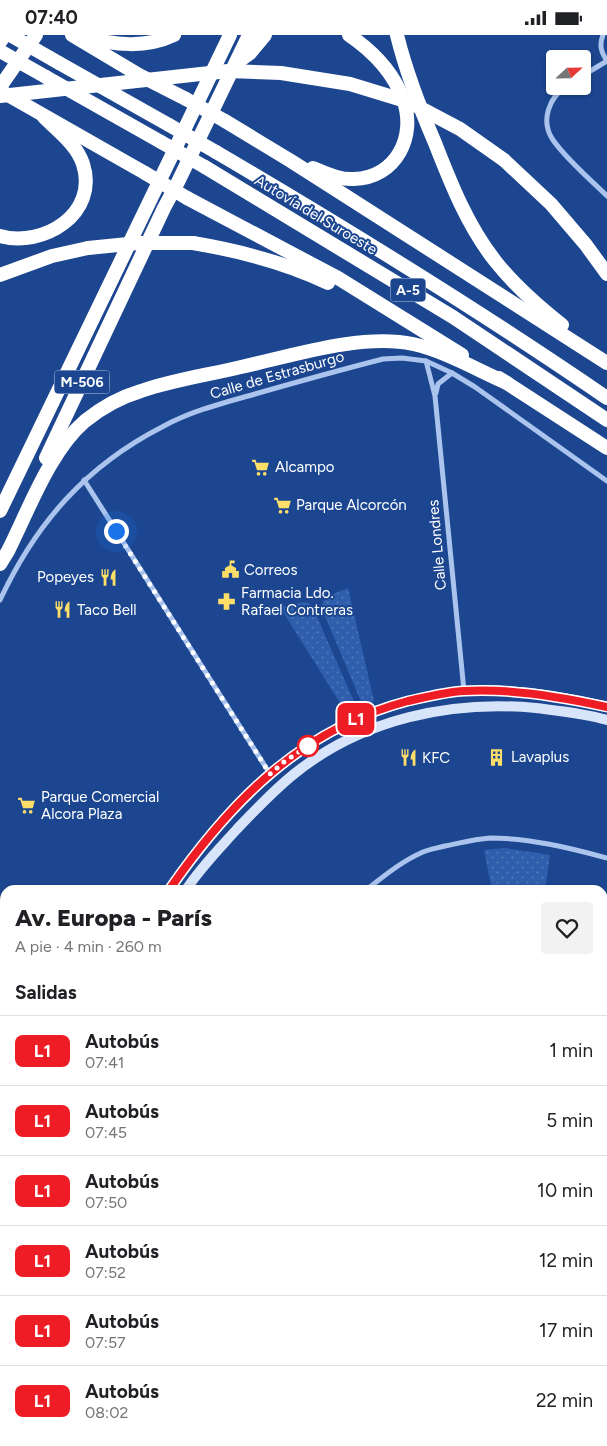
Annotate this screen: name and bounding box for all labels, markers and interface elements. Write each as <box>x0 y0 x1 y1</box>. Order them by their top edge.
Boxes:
text: 07:40 <box>25 6 78 29</box>
north arrow <box>546 50 591 95</box>
map controls <box>546 50 591 95</box>
street label: Autovía del Suroeste <box>252 171 380 259</box>
road number: A-5 <box>390 279 426 301</box>
street label: Calle de Estrasburgo <box>208 347 346 403</box>
road number: M-506 <box>54 371 110 393</box>
supermarket icon: Alcampo <box>251 457 271 477</box>
place label: Alcampo <box>275 458 335 476</box>
supermarket icon: Parque Alcorcón <box>272 495 292 515</box>
place label: Parque Alcorcón <box>296 496 407 514</box>
street label: Calle Londres <box>424 499 450 591</box>
your location <box>104 519 129 544</box>
public building icon: Correos <box>220 560 240 580</box>
place label: Correos <box>244 561 298 579</box>
restaurant icon: Popeyes <box>98 567 118 587</box>
place label: Popeyes <box>37 568 94 586</box>
place label: Farmacia Ldo. Rafael Contreras <box>241 584 353 619</box>
pharmacy icon: Farmacia Ldo. Rafael Contreras <box>217 592 237 612</box>
restaurant icon: Taco Bell <box>53 600 73 620</box>
place label: Taco Bell <box>77 601 136 619</box>
line badge: L1 <box>334 703 378 735</box>
text: L1 <box>347 708 365 730</box>
unlabelled marker <box>297 735 319 757</box>
building icon: Lavaplus <box>487 747 507 767</box>
restaurant icon: KFC <box>398 748 418 768</box>
place label: Lavaplus <box>511 748 569 766</box>
place label: KFC <box>422 749 450 767</box>
place label: Parque Comercial Alcora Plaza <box>41 788 159 823</box>
supermarket icon: Parque Comercial Alcora Plaza <box>17 796 37 816</box>
button: heart <box>541 902 593 954</box>
text: Av. Europa - París <box>15 903 212 932</box>
text: A pie · 4 min · 260 m <box>15 937 162 956</box>
text: Salidas <box>15 981 77 1004</box>
text: Autobús <box>85 1030 159 1053</box>
text: 1 min <box>549 1039 593 1062</box>
text: L1 <box>34 1040 51 1062</box>
text: 07:41 <box>85 1053 124 1072</box>
text: Autobús <box>85 1100 159 1123</box>
text: 5 min <box>546 1109 593 1132</box>
text: L1 <box>34 1110 51 1132</box>
text: 07:45 <box>85 1123 127 1142</box>
text: Autobús <box>85 1170 159 1193</box>
text: 10 min <box>537 1179 593 1202</box>
text: L1 <box>34 1180 51 1202</box>
text: 07:50 <box>85 1193 127 1212</box>
text: Autobús <box>85 1240 159 1263</box>
text: 12 min <box>539 1249 593 1272</box>
text: L1 <box>34 1250 51 1272</box>
text: 07:52 <box>85 1263 126 1282</box>
text: Autobús <box>85 1310 159 1333</box>
text: 17 min <box>539 1319 593 1342</box>
text: L1 <box>34 1320 51 1342</box>
text: 07:57 <box>85 1333 126 1352</box>
text: Autobús <box>85 1380 159 1403</box>
text: 22 min <box>536 1389 593 1412</box>
text: L1 <box>34 1390 51 1412</box>
text: 08:02 <box>85 1403 128 1422</box>

